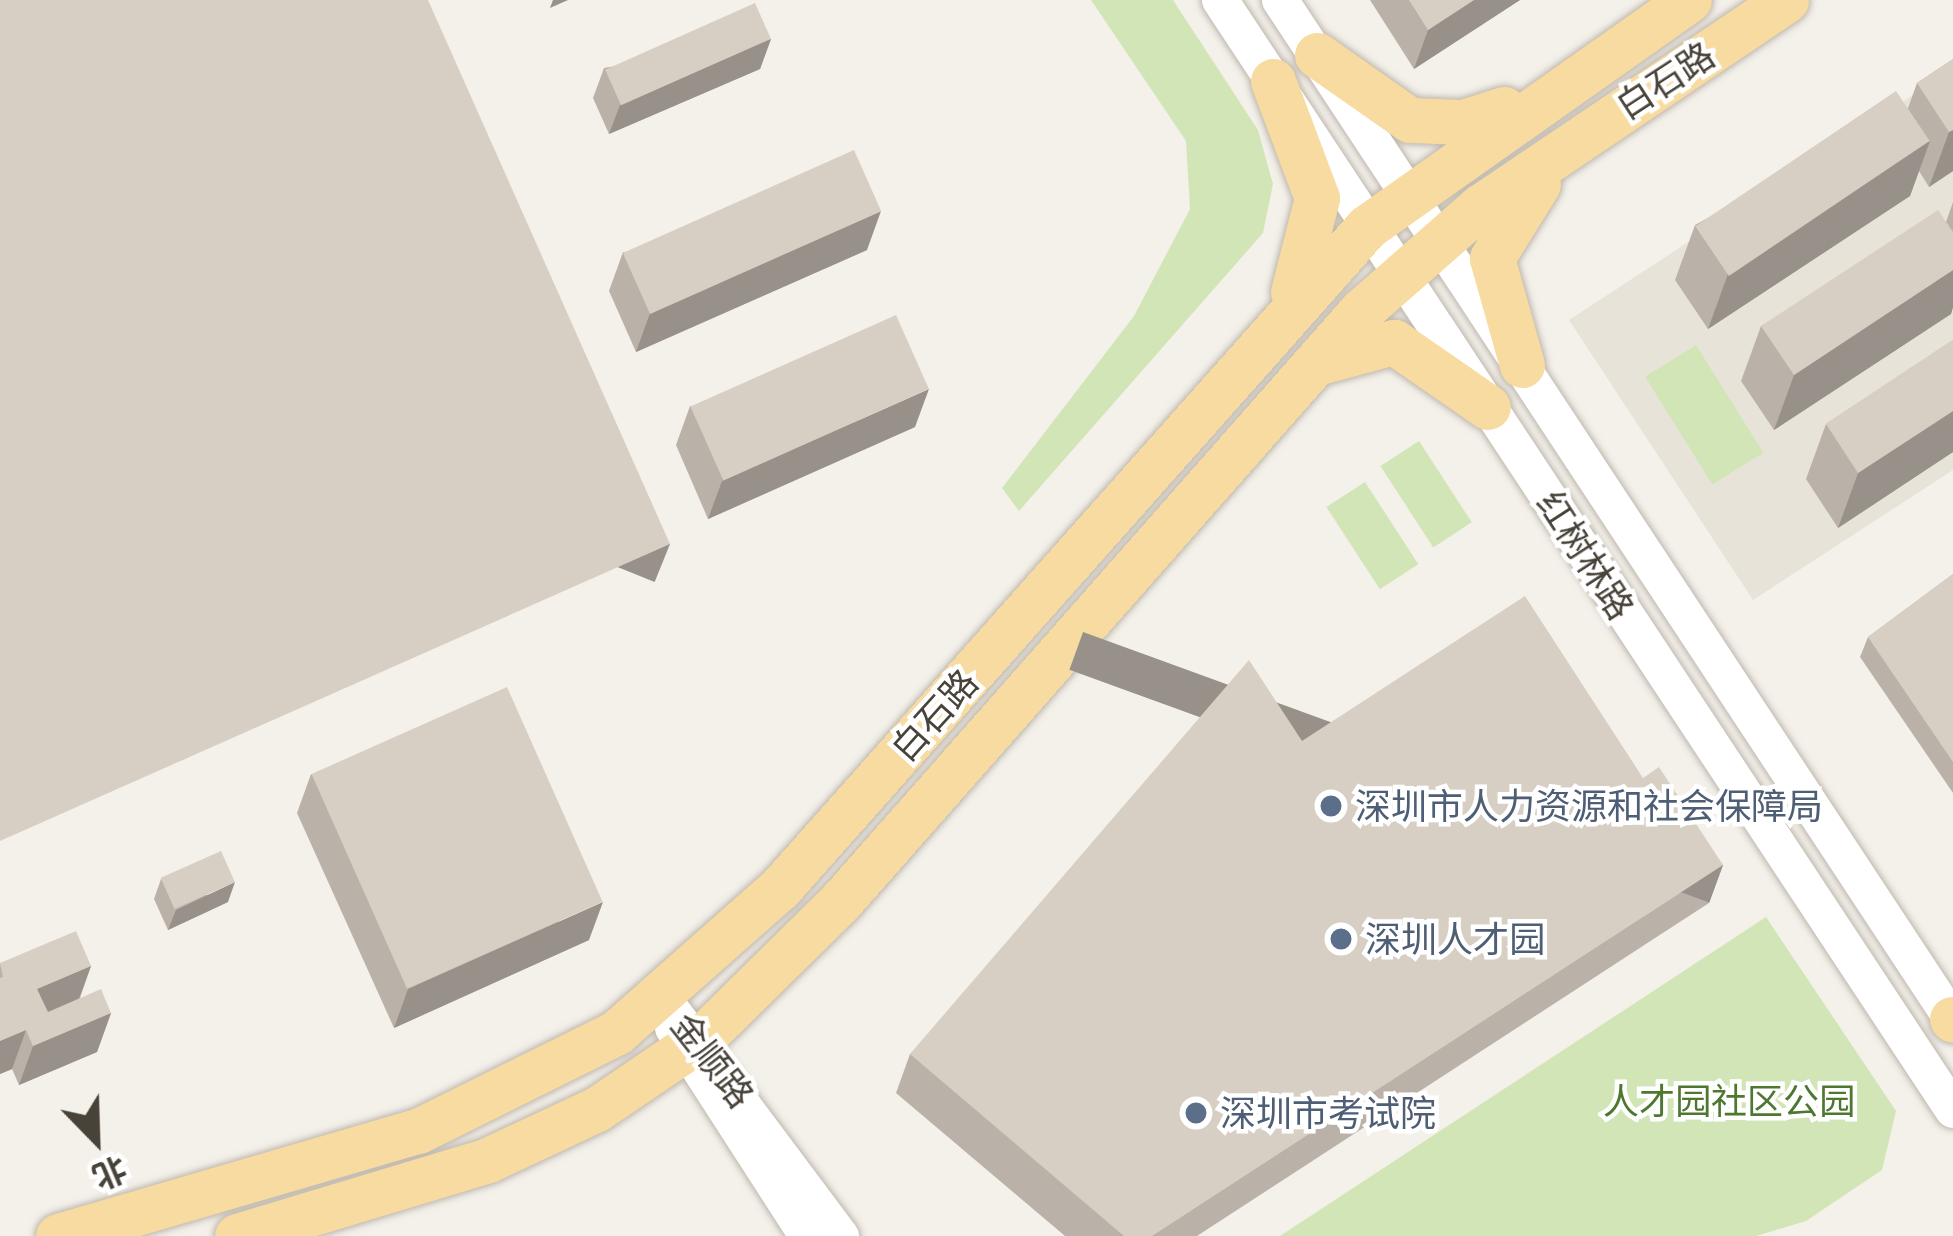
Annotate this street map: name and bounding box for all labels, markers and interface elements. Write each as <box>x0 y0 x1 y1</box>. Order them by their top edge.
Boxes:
street label: 白石路 <box>1608 32 1722 128</box>
street label: 红树林路 <box>1529 483 1643 627</box>
street label: 白石路 <box>882 660 986 770</box>
place label: 深圳市人力资源和社会保障局 <box>1355 784 1823 828</box>
marker: 深圳市人力资源和社会保障局 <box>1318 793 1344 819</box>
place label: 深圳人才园 <box>1365 917 1545 961</box>
marker: 深圳人才园 <box>1328 926 1354 952</box>
street label: 金顺路 <box>663 1004 763 1116</box>
park label: 人才园社区公园 <box>1603 1079 1855 1123</box>
north arrow <box>36 1080 156 1200</box>
place label: 深圳市考试院 <box>1220 1091 1436 1135</box>
marker: 深圳市考试院 <box>1183 1100 1209 1126</box>
text: 北 <box>87 1148 133 1199</box>

